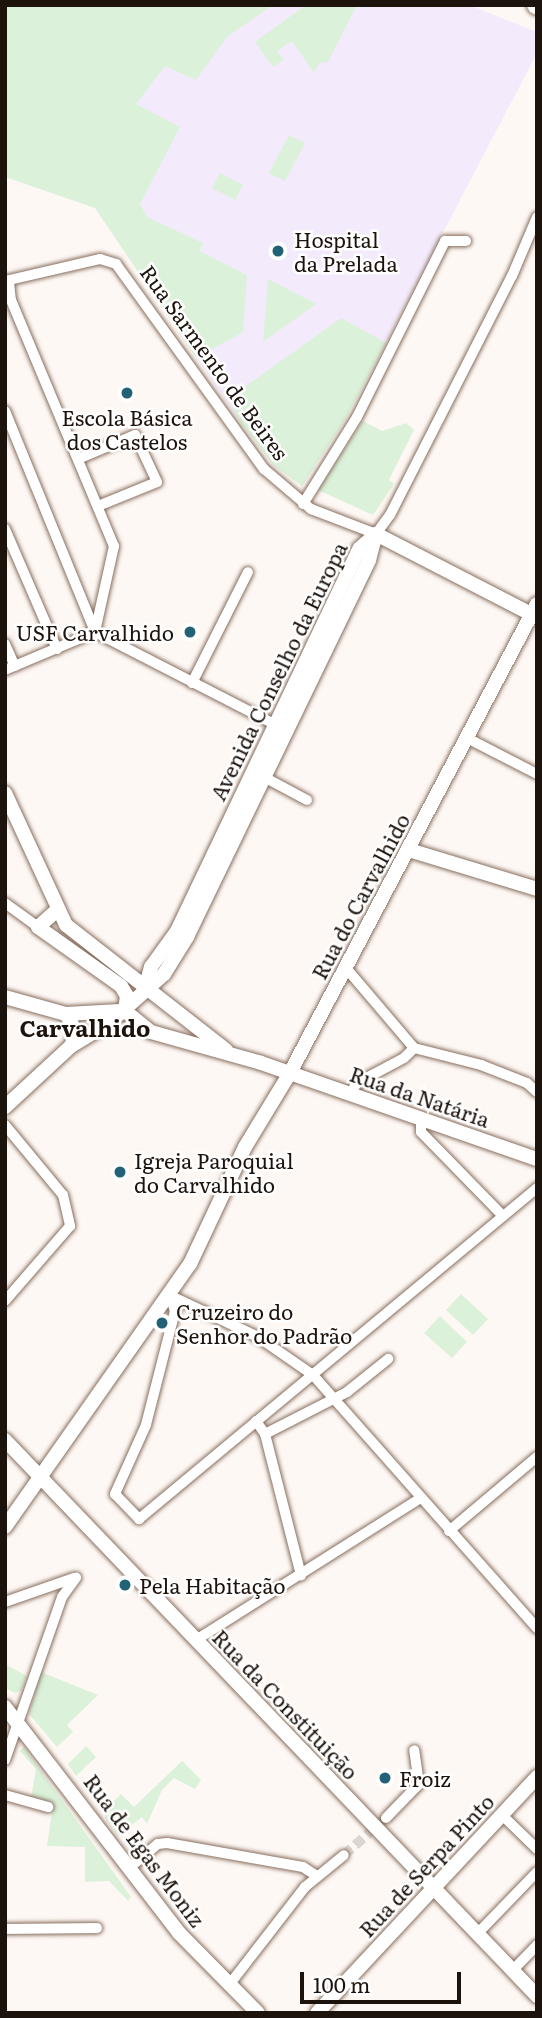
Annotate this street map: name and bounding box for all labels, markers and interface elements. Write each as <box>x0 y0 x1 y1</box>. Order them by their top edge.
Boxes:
place label: Hospital da Prelada <box>294 226 398 276</box>
marker: Hospital da Prelada <box>268 241 288 261</box>
street label: Rua Sarmento de Beires <box>136 260 294 464</box>
marker: Escola Básica dos Castelos <box>119 385 135 401</box>
place label: Escola Básica dos Castelos <box>61 404 193 454</box>
street label: Avenida Conselho da Europa <box>204 538 352 804</box>
place label: USF Carvalhido <box>16 619 174 645</box>
marker: USF Carvalhido <box>180 622 200 642</box>
street label: Rua do Carvalhido <box>306 809 414 983</box>
district label: Carvalhido <box>20 1013 150 1041</box>
street label: Rua da Natária <box>347 1060 493 1132</box>
place label: Igreja Paroquial do Carvalhido <box>134 1147 293 1197</box>
marker: Igreja Paroquial do Carvalhido <box>112 1164 128 1180</box>
place label: Cruzeiro do Senhor do Padrão <box>176 1298 352 1348</box>
marker: Cruzeiro do Senhor do Padrão <box>154 1315 170 1331</box>
place label: Pela Habitação <box>139 1572 286 1598</box>
marker: Pela Habitação <box>117 1577 133 1593</box>
street label: Rua da Constituição <box>208 1624 364 1784</box>
place label: Froiz <box>399 1765 451 1791</box>
street label: Rua de Egas Moniz <box>79 1769 211 1931</box>
marker: Froiz <box>377 1770 393 1786</box>
street label: Rua de Serpa Pinto <box>353 1788 499 1942</box>
scale bar <box>304 1958 465 2002</box>
text: 100 m <box>313 1968 370 1999</box>

